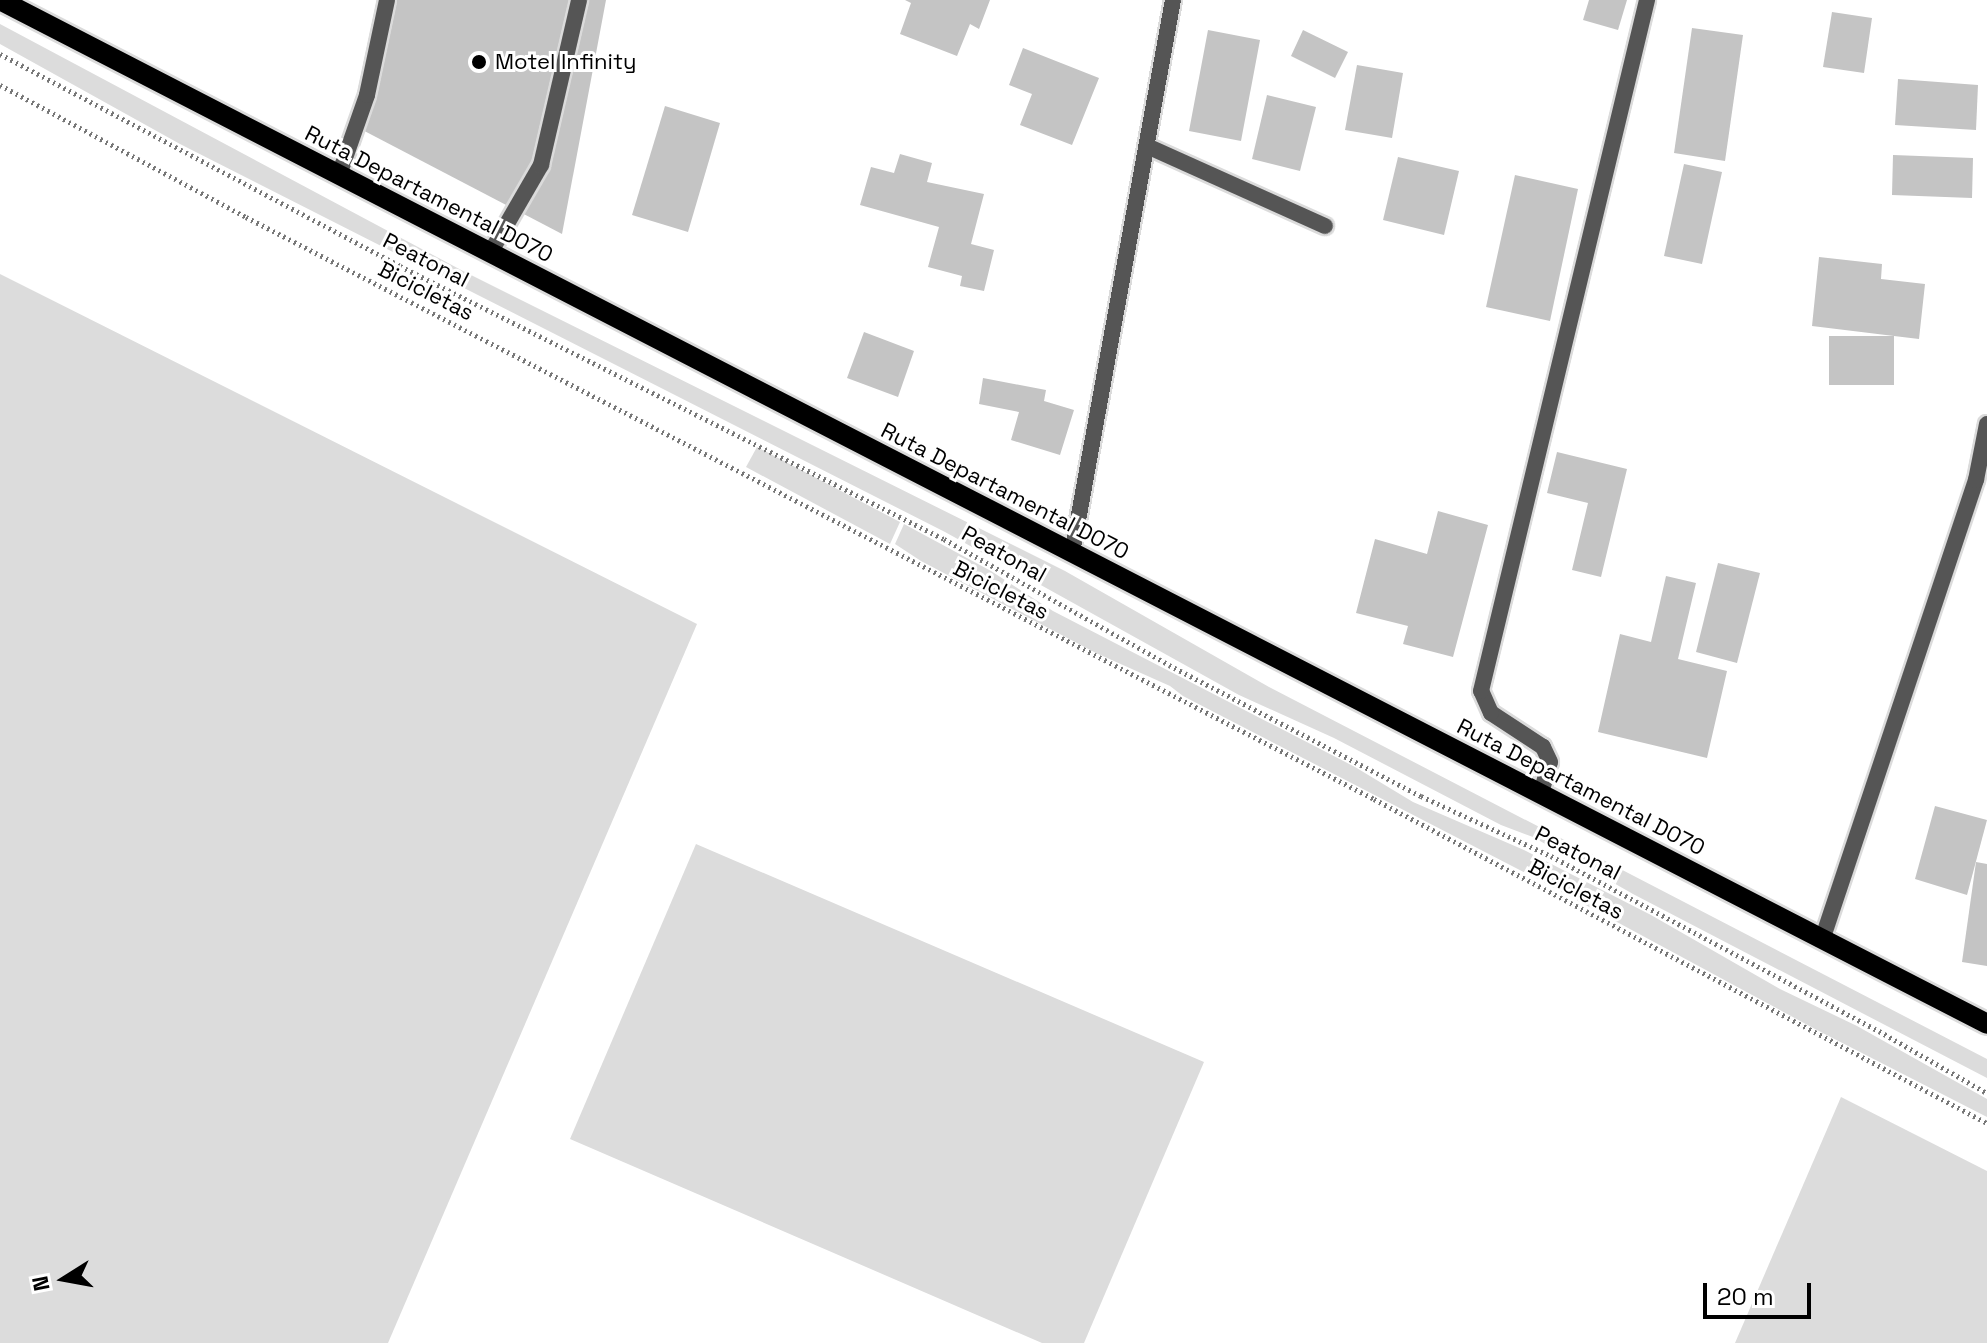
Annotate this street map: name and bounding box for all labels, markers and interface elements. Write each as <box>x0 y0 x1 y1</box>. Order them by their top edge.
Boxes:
place label: Motel Infinity <box>495 49 637 75</box>
marker: Motel Infinity <box>470 53 488 71</box>
street label: Ruta Departamental D070 <box>301 120 557 268</box>
street label: Peatonal <box>379 227 473 293</box>
street label: Bicicletas <box>374 256 478 326</box>
street label: Ruta Departamental D070 <box>877 417 1133 565</box>
street label: Peatonal <box>957 520 1051 588</box>
street label: Bicicletas <box>949 555 1053 625</box>
street label: Ruta Departamental D070 <box>1453 713 1709 861</box>
street label: Peatonal <box>1531 820 1625 886</box>
street label: Bicicletas <box>1524 853 1628 925</box>
north arrow <box>24 1239 104 1319</box>
scale bar <box>1707 1267 1815 1317</box>
text: N <box>25 1274 56 1293</box>
text: 20 m <box>1717 1281 1774 1312</box>

